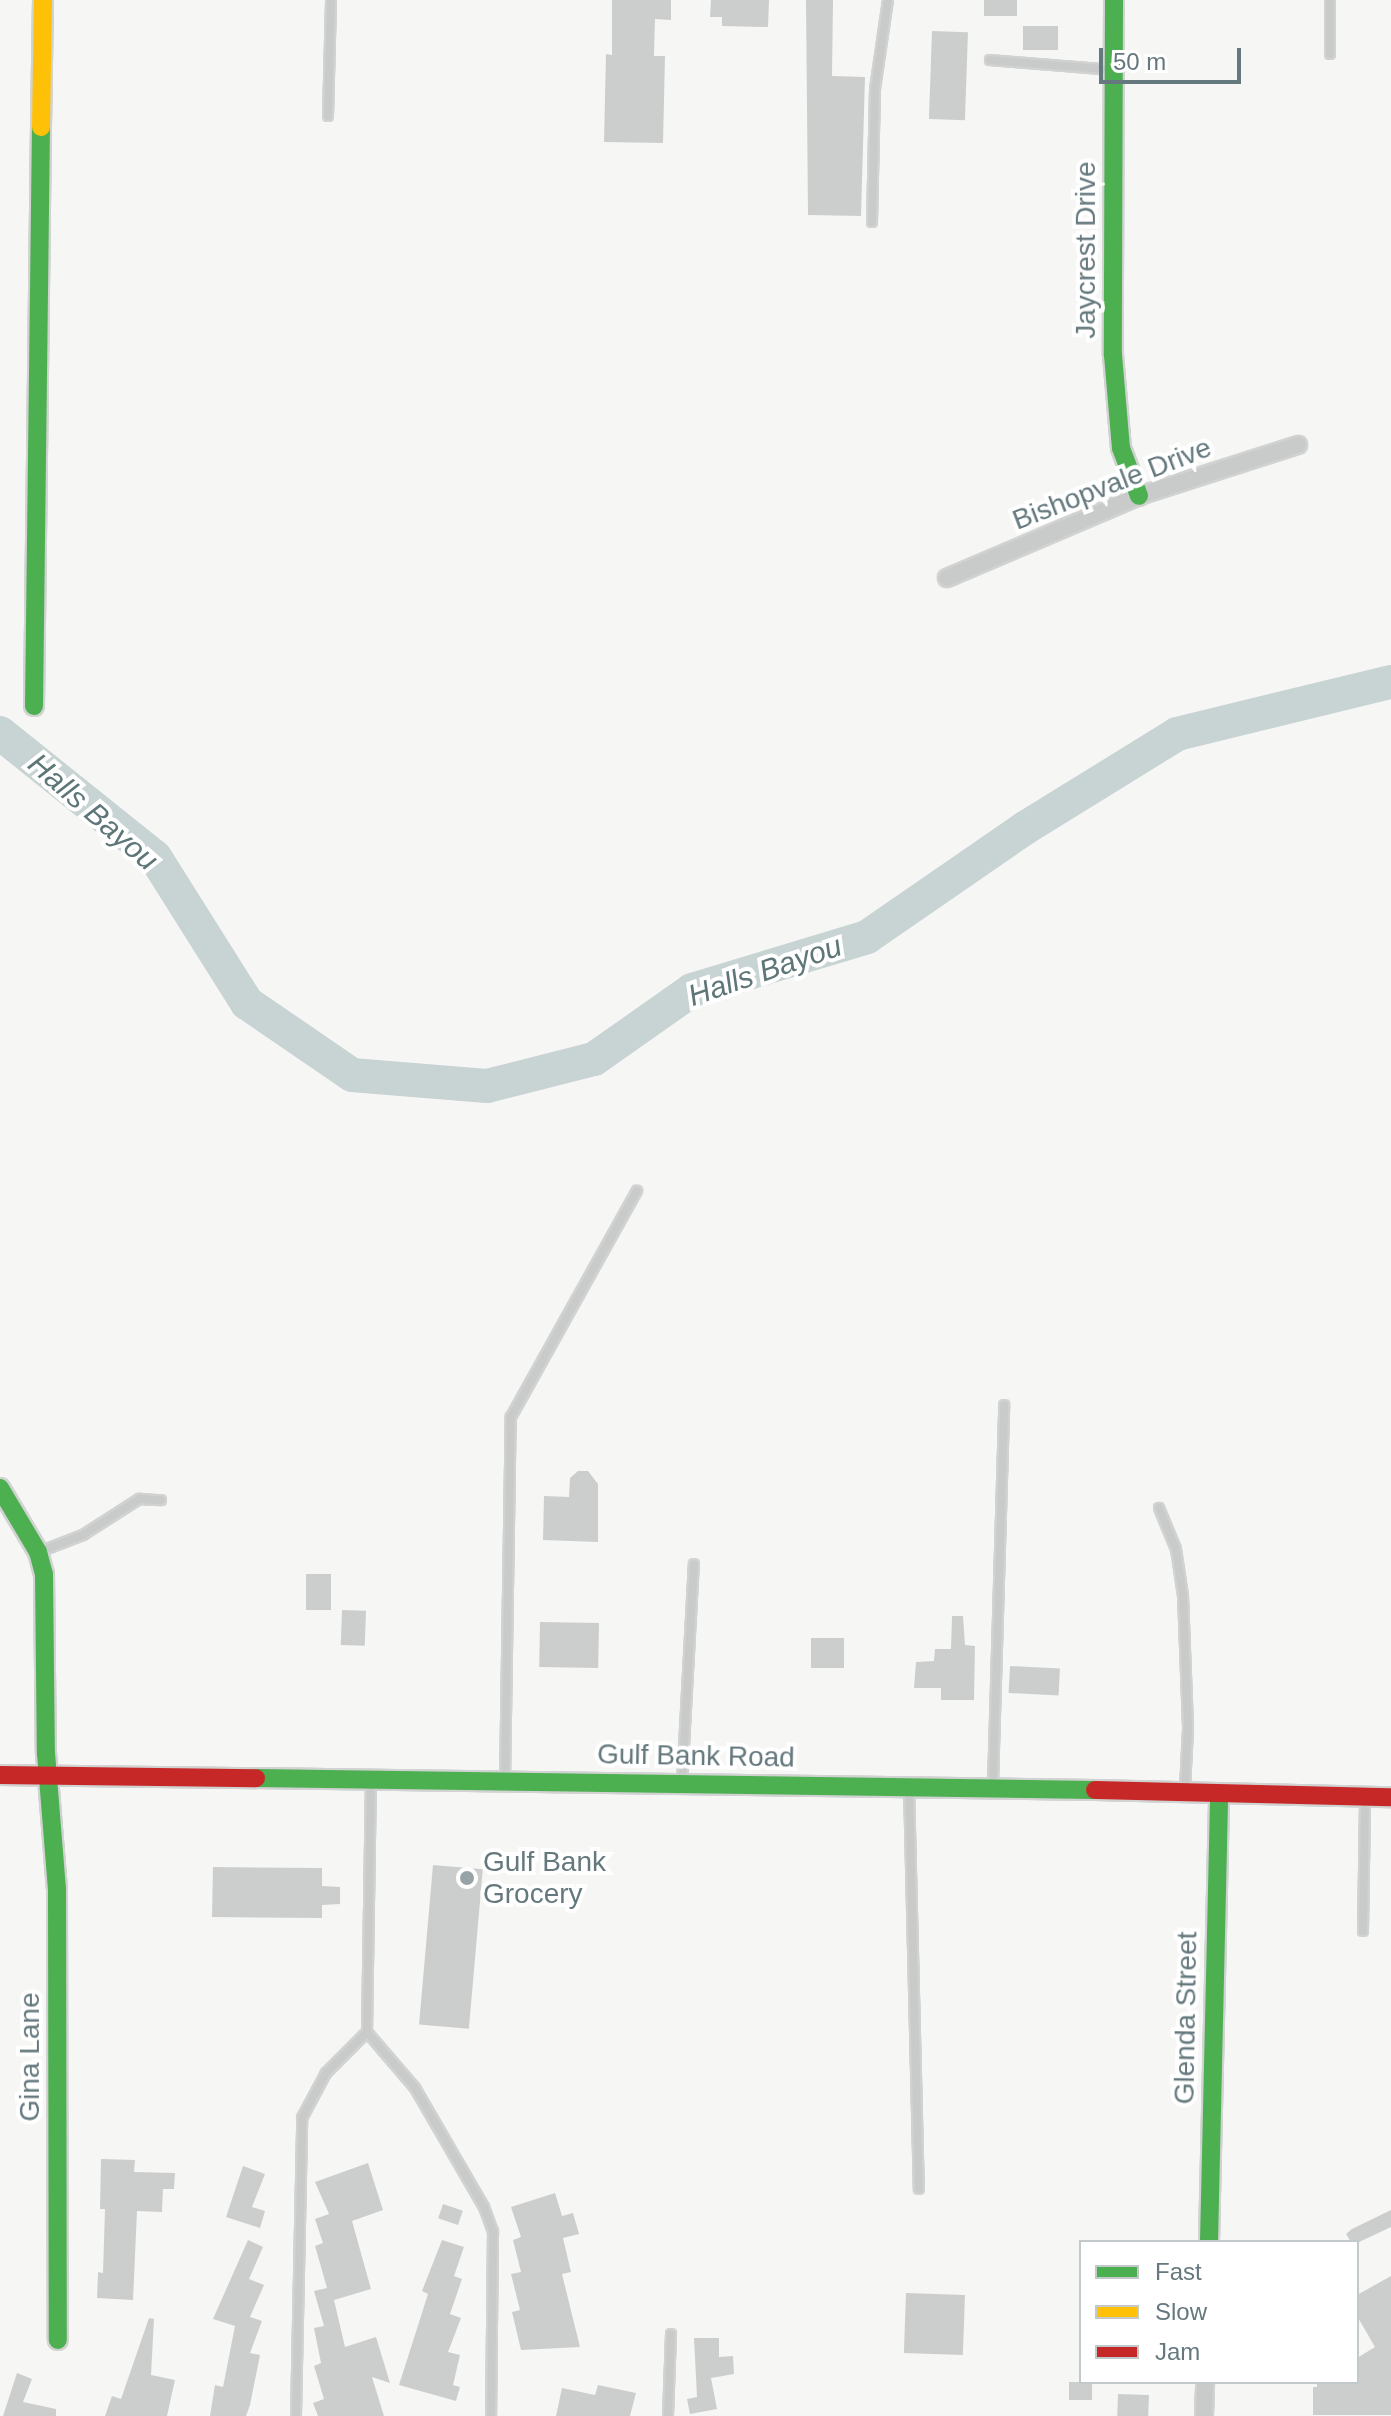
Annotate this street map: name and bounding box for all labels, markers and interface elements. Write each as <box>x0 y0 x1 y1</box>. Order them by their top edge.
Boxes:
scale bar <box>1103 32 1245 82</box>
text: 50 m <box>1113 48 1166 75</box>
street label: Jaycrest Drive <box>1069 161 1103 339</box>
street label: Bishopvale Drive <box>1008 431 1216 537</box>
water label: Halls Bayou <box>21 746 165 878</box>
water label: Halls Bayou <box>683 928 847 1014</box>
street label: Gulf Bank Road <box>597 1737 795 1775</box>
place label: Gulf Bank Grocery <box>483 1845 606 1911</box>
marker: Gulf Bank Grocery <box>458 1869 476 1887</box>
street label: Glenda Street <box>1168 1931 1204 2105</box>
street label: Gina Lane <box>13 1992 47 2122</box>
legend <box>1079 2240 1359 2384</box>
text: Fast <box>1155 2258 1202 2285</box>
text: Slow <box>1155 2298 1207 2325</box>
text: Jam <box>1155 2338 1200 2365</box>

